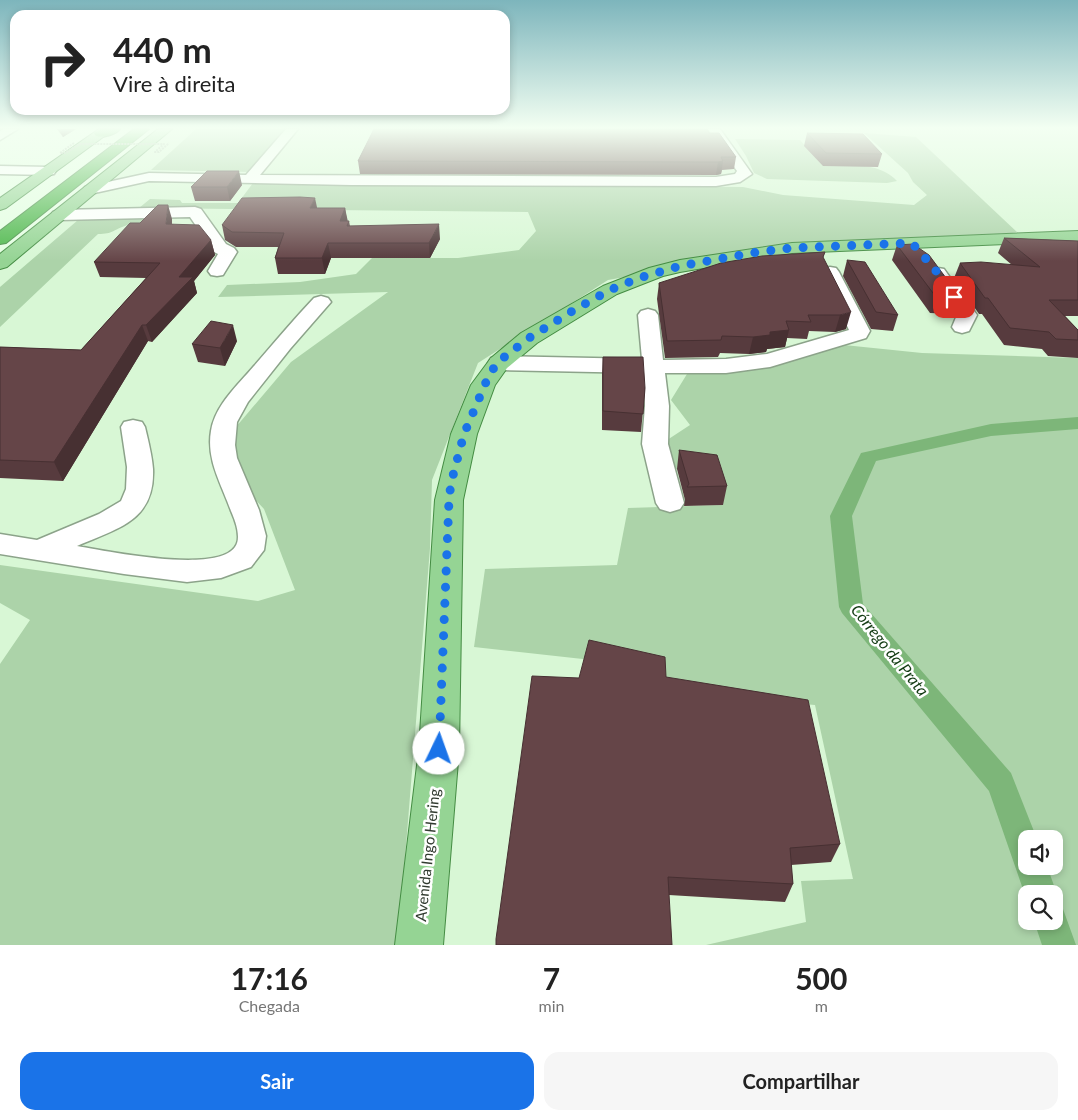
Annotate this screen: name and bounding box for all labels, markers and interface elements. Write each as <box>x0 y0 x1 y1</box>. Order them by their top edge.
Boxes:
text: 440 m <box>113 28 212 70</box>
icon: right <box>30 30 95 95</box>
text: Vire à direita <box>113 70 235 97</box>
pin <box>933 276 975 318</box>
icon: arrive <box>940 283 968 311</box>
water label: Córrego da Prata <box>848 600 933 699</box>
position arrow <box>412 722 464 774</box>
street label: Avenida Ingo Hering <box>411 787 443 922</box>
map controls <box>1018 830 1063 930</box>
button: sound <box>1018 830 1063 875</box>
button: search <box>1018 885 1063 930</box>
text: 17:16 <box>231 960 308 996</box>
text: 7 <box>543 960 560 996</box>
text: 500 <box>795 960 847 996</box>
text: Chegada <box>239 996 300 1015</box>
text: min <box>539 996 565 1015</box>
text: m <box>815 996 828 1015</box>
button: Sair <box>20 1052 534 1110</box>
button: Compartilhar <box>544 1052 1058 1110</box>

